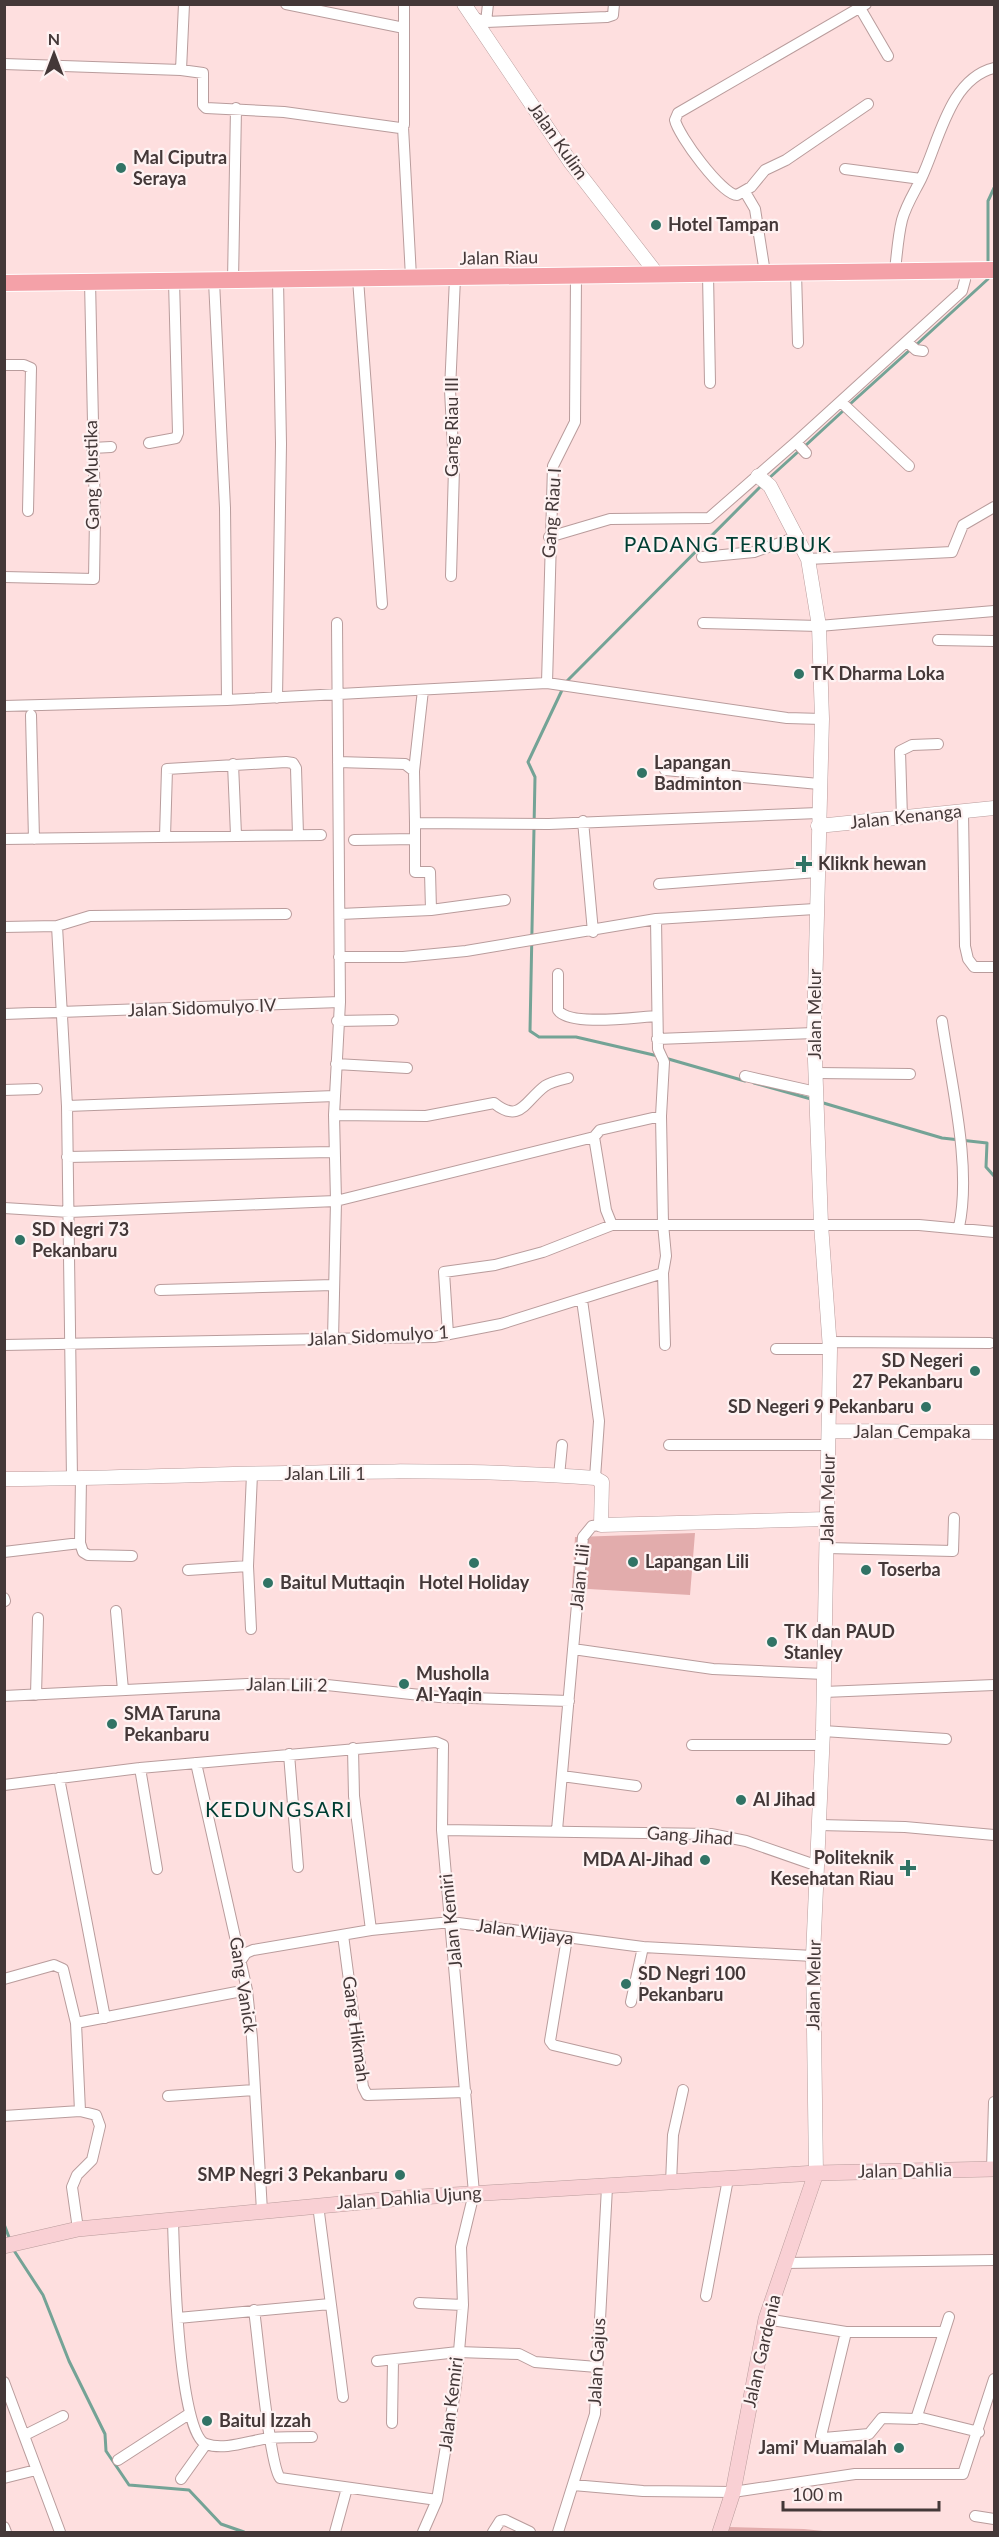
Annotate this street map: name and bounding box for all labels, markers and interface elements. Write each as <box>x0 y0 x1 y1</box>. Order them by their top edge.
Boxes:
north arrow <box>24 24 84 84</box>
text: N <box>48 29 60 48</box>
street label: Jalan Kulim <box>524 98 593 183</box>
place label: Mal Ciputra Seraya <box>133 146 227 189</box>
marker: Mal Ciputra Seraya <box>114 161 128 175</box>
place label: Hotel Tampan <box>668 213 779 235</box>
marker: Hotel Tampan <box>649 218 663 232</box>
street label: Jalan Riau <box>460 245 538 269</box>
street label: Gang Riau III <box>440 377 462 477</box>
street label: Gang Mustika <box>79 420 103 530</box>
street label: Gang Riau I <box>537 467 565 559</box>
district label: PADANG TERUBUK <box>624 531 832 556</box>
place label: TK Dharma Loka <box>811 662 945 684</box>
marker: TK Dharma Loka <box>792 667 806 681</box>
place label: Lapangan Badminton <box>654 751 742 794</box>
marker: Lapangan Badminton <box>635 766 649 780</box>
street label: Jalan Kenanga <box>849 799 963 833</box>
place label: Kliknk hewan <box>818 852 926 874</box>
marker: Kliknk hewan <box>795 855 813 873</box>
street label: Jalan Melur <box>803 968 825 1059</box>
street label: Jalan Sidomulyo IV <box>127 993 277 1021</box>
place label: SD Negri 73 Pekanbaru <box>32 1218 129 1261</box>
marker: SD Negri 73 Pekanbaru <box>13 1233 27 1247</box>
street label: Jalan Sidomulyo 1 <box>307 1320 449 1350</box>
place label: SD Negeri 27 Pekanbaru <box>852 1349 963 1392</box>
marker: SD Negeri 27 Pekanbaru <box>968 1364 982 1378</box>
place label: SD Negeri 9 Pekanbaru <box>728 1395 914 1417</box>
marker: SD Negeri 9 Pekanbaru <box>919 1400 933 1414</box>
street label: Jalan Cempaka <box>853 1420 971 1442</box>
street label: Jalan Melur <box>815 1453 839 1545</box>
street label: Jalan Lili 1 <box>284 1462 366 1484</box>
street label: Jalan Lili <box>565 1543 593 1611</box>
place label: Lapangan Lili <box>645 1550 749 1572</box>
marker: Lapangan Lili <box>626 1555 640 1569</box>
marker: Hotel Holiday <box>467 1556 481 1570</box>
place label: Toserba <box>878 1558 941 1580</box>
marker: Toserba <box>859 1563 873 1577</box>
place label: Baitul Muttaqin <box>280 1571 405 1593</box>
place label: Hotel Holiday <box>419 1571 530 1593</box>
marker: Baitul Muttaqin <box>261 1576 275 1590</box>
place label: TK dan PAUD Stanley <box>784 1620 895 1663</box>
marker: TK dan PAUD Stanley <box>765 1635 779 1649</box>
place label: Musholla Al-Yaqin <box>415 1662 489 1705</box>
street label: Jalan Lili 2 <box>246 1672 328 1696</box>
marker: Musholla Al-Yaqin <box>397 1677 411 1691</box>
place label: SMA Taruna Pekanbaru <box>124 1702 221 1745</box>
marker: SMA Taruna Pekanbaru <box>105 1717 119 1731</box>
place label: Al Jihad <box>752 1788 815 1810</box>
marker: Al Jihad <box>734 1793 748 1807</box>
district label: KEDUNGSARI <box>205 1796 353 1821</box>
street label: Gang Jihad <box>646 1821 734 1849</box>
place label: Politeknik Kesehatan Riau <box>770 1846 894 1889</box>
place label: MDA Al-Jihad <box>583 1848 693 1870</box>
marker: MDA Al-Jihad <box>698 1853 712 1867</box>
marker: Politeknik Kesehatan Riau <box>899 1859 917 1877</box>
street label: Jalan Kemiri <box>434 1873 466 1969</box>
street label: Jalan Wijaya <box>475 1913 575 1949</box>
street label: Gang Vanick <box>226 1935 263 2035</box>
street label: Jalan Melur <box>801 1939 825 2031</box>
place label: SD Negri 100 Pekanbaru <box>638 1962 746 2005</box>
street label: Gang Hikmah <box>339 1974 375 2083</box>
marker: SD Negri 100 Pekanbaru <box>619 1977 633 1991</box>
street label: Jalan Dahlia <box>858 2158 952 2182</box>
place label: SMP Negri 3 Pekanbaru <box>197 2163 388 2185</box>
marker: SMP Negri 3 Pekanbaru <box>393 2168 407 2182</box>
street label: Jalan Dahlia Ujung <box>336 2181 482 2213</box>
street label: Jalan Gardenia <box>737 2292 785 2409</box>
street label: Jalan Gajus <box>583 2317 609 2407</box>
street label: Jalan Kemiri <box>433 2356 467 2452</box>
place label: Baitul Izzah <box>219 2409 311 2431</box>
marker: Baitul Izzah <box>200 2414 214 2428</box>
place label: Jami' Muamalah <box>759 2436 887 2458</box>
marker: Jami' Muamalah <box>892 2441 906 2455</box>
scale bar <box>783 2474 939 2512</box>
text: 100 m <box>792 2483 843 2505</box>

